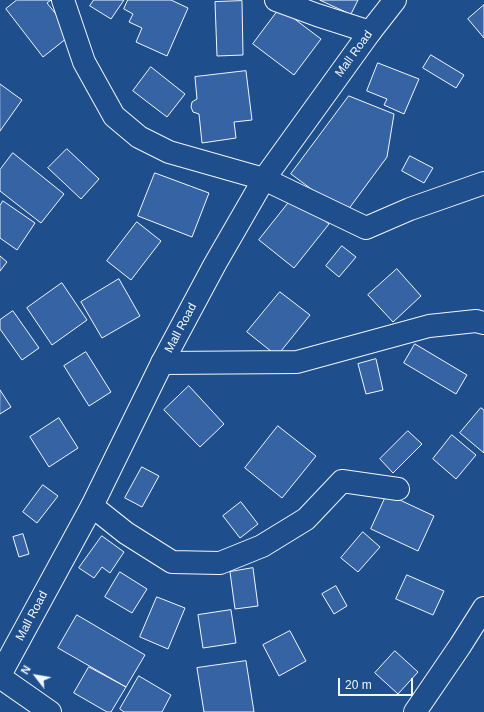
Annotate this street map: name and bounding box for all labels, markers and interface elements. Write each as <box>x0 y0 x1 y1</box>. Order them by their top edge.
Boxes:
street label: Mall Road <box>332 28 376 80</box>
street label: Mall Road <box>162 301 200 355</box>
street label: Mall Road <box>13 589 51 643</box>
north arrow <box>16 656 56 696</box>
text: N <box>19 663 33 676</box>
scale bar <box>340 670 415 696</box>
text: 20 m <box>345 678 372 692</box>

